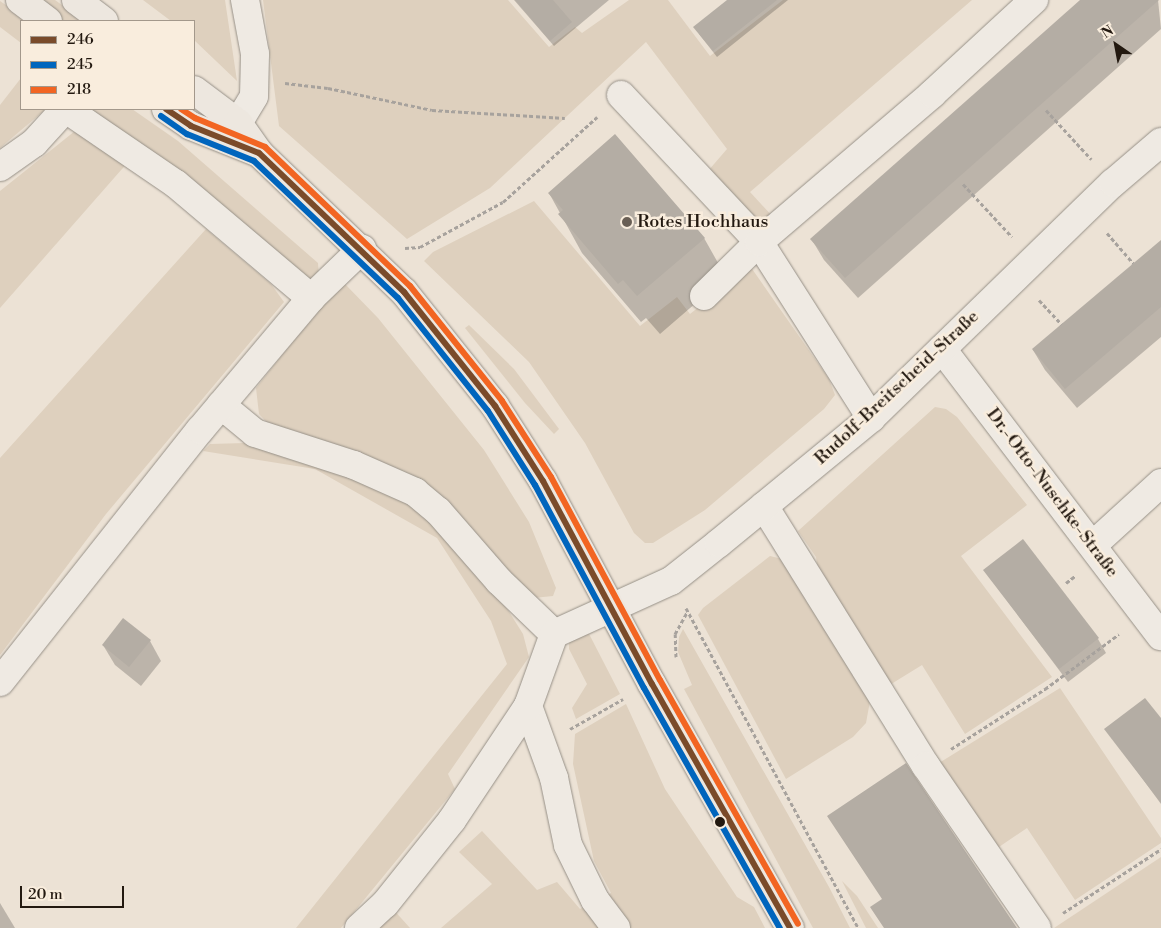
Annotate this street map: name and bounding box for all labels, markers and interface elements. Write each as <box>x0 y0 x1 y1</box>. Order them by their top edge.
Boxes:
legend <box>20 20 195 110</box>
north arrow <box>1091 20 1141 70</box>
text: N <box>1098 22 1117 43</box>
text: 246 <box>67 30 94 49</box>
text: 245 <box>67 55 93 74</box>
text: 218 <box>67 80 91 99</box>
place label: Rotes Hochhaus <box>637 211 768 233</box>
marker: Rotes Hochhaus <box>621 216 633 228</box>
street label: Rudolf-Breitscheid-Straße <box>810 306 984 470</box>
street label: Dr.-Otto-Nuschke-Straße <box>981 404 1123 582</box>
unlabelled marker <box>715 817 725 827</box>
scale bar <box>22 876 126 908</box>
text: 20 m <box>28 885 63 904</box>

